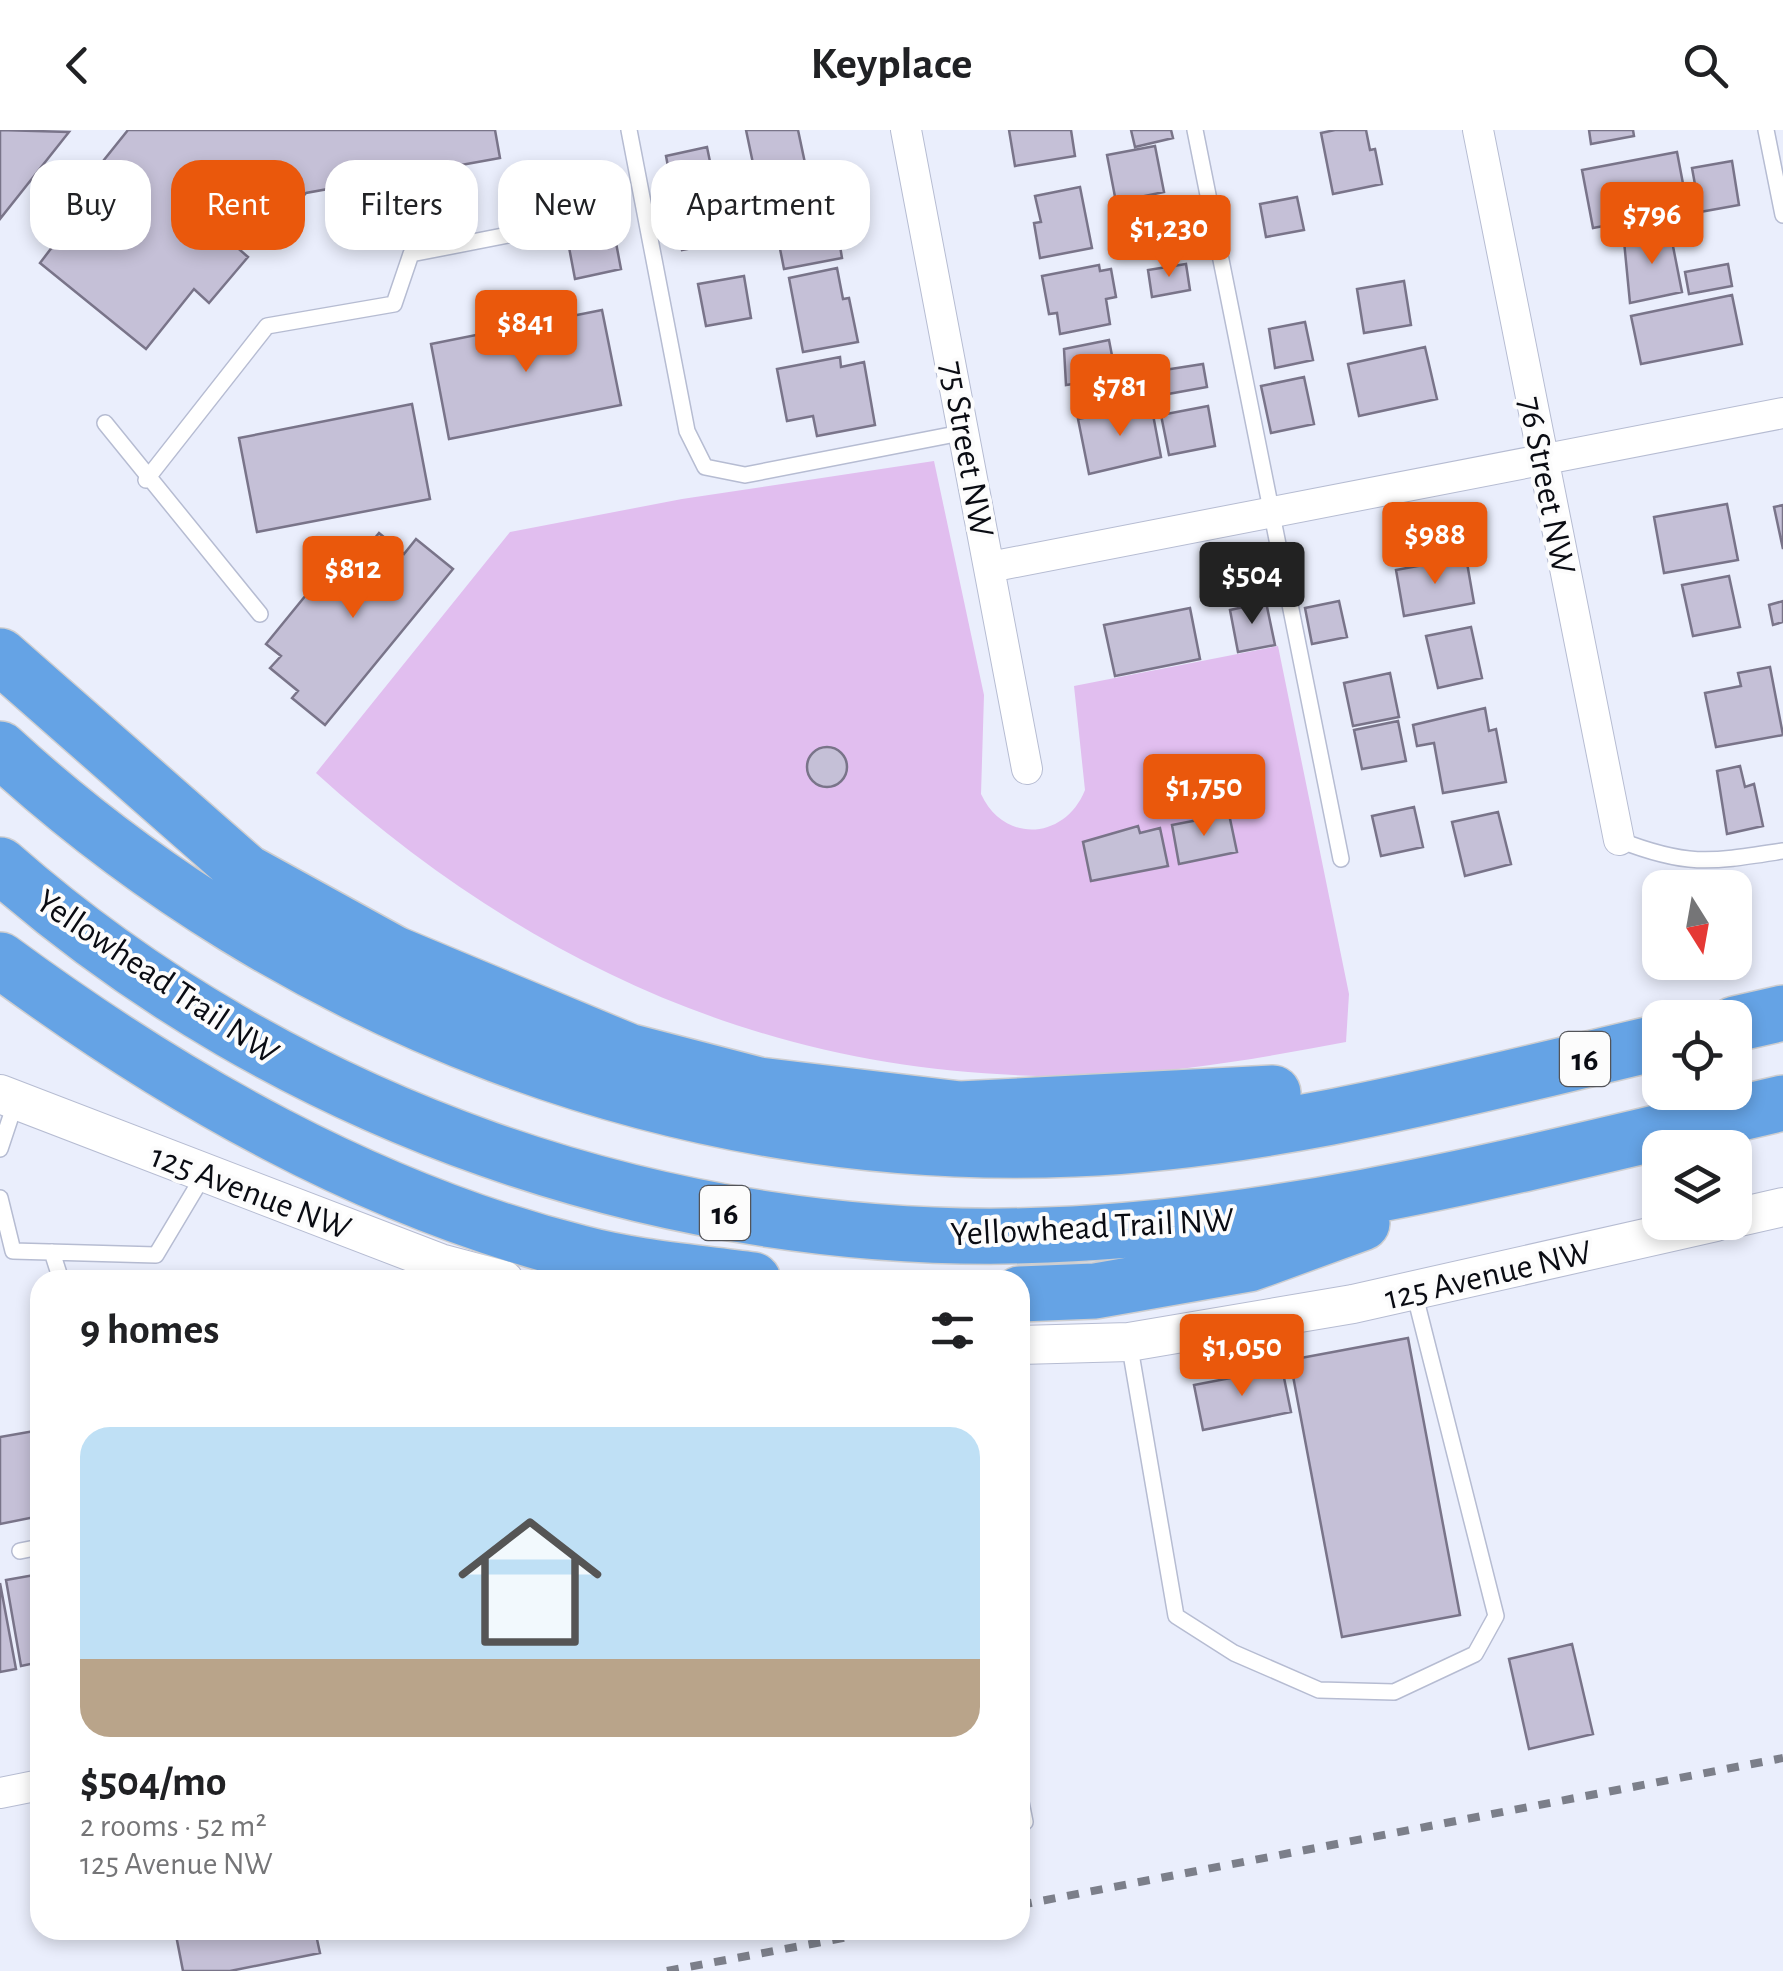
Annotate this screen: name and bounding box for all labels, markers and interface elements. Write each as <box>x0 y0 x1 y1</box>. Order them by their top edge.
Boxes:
icon: back <box>50 38 105 93</box>
icon: search <box>1678 38 1733 93</box>
text: Keyplace <box>810 42 973 87</box>
chip: Buy <box>30 160 151 250</box>
chip: Rent <box>171 160 305 250</box>
chip: Filters <box>325 160 478 250</box>
chip: New <box>498 160 631 250</box>
chip: Apartment <box>651 160 870 250</box>
pin: $796 <box>1593 182 1711 267</box>
pin: $1,230 <box>1088 195 1250 280</box>
text: $796 <box>1622 198 1682 230</box>
text: $1,230 <box>1130 211 1208 243</box>
pin: $841 <box>467 290 585 375</box>
text: $841 <box>497 306 555 338</box>
pin: $781 <box>1061 354 1179 439</box>
street label: 75 Street NW <box>934 359 999 540</box>
text: $781 <box>1092 370 1148 402</box>
street label: 76 Street NW <box>1512 394 1581 577</box>
pin: $988 <box>1376 502 1494 587</box>
text: $988 <box>1404 518 1466 550</box>
pin: $812 <box>294 536 412 621</box>
pin: $504 <box>1193 542 1311 627</box>
text: $812 <box>325 552 381 584</box>
text: $504 <box>1222 558 1283 590</box>
pin: $1,750 <box>1123 754 1285 839</box>
text: $1,750 <box>1165 770 1243 802</box>
north arrow <box>1642 870 1752 980</box>
map controls <box>1642 870 1752 1240</box>
street label: Yellowhead Trail NW <box>30 883 285 1071</box>
button: locate <box>1642 1000 1752 1110</box>
road number: 16 <box>1560 1032 1610 1086</box>
button: layers <box>1642 1130 1752 1240</box>
street label: 125 Avenue NW <box>146 1138 355 1247</box>
road number: 16 <box>700 1186 750 1240</box>
street label: Yellowhead Trail NW <box>949 1203 1235 1252</box>
street label: 125 Avenue NW <box>1382 1235 1595 1316</box>
icon: filters <box>925 1303 980 1358</box>
text: 9 homes <box>80 1309 219 1351</box>
pin: $1,050 <box>1161 1314 1323 1399</box>
text: $1,050 <box>1202 1330 1282 1362</box>
icon: home <box>440 1492 620 1672</box>
text: $504/mo <box>80 1761 227 1803</box>
text: 2 rooms · 52 m² <box>80 1810 267 1842</box>
text: 125 Avenue NW <box>80 1848 273 1880</box>

